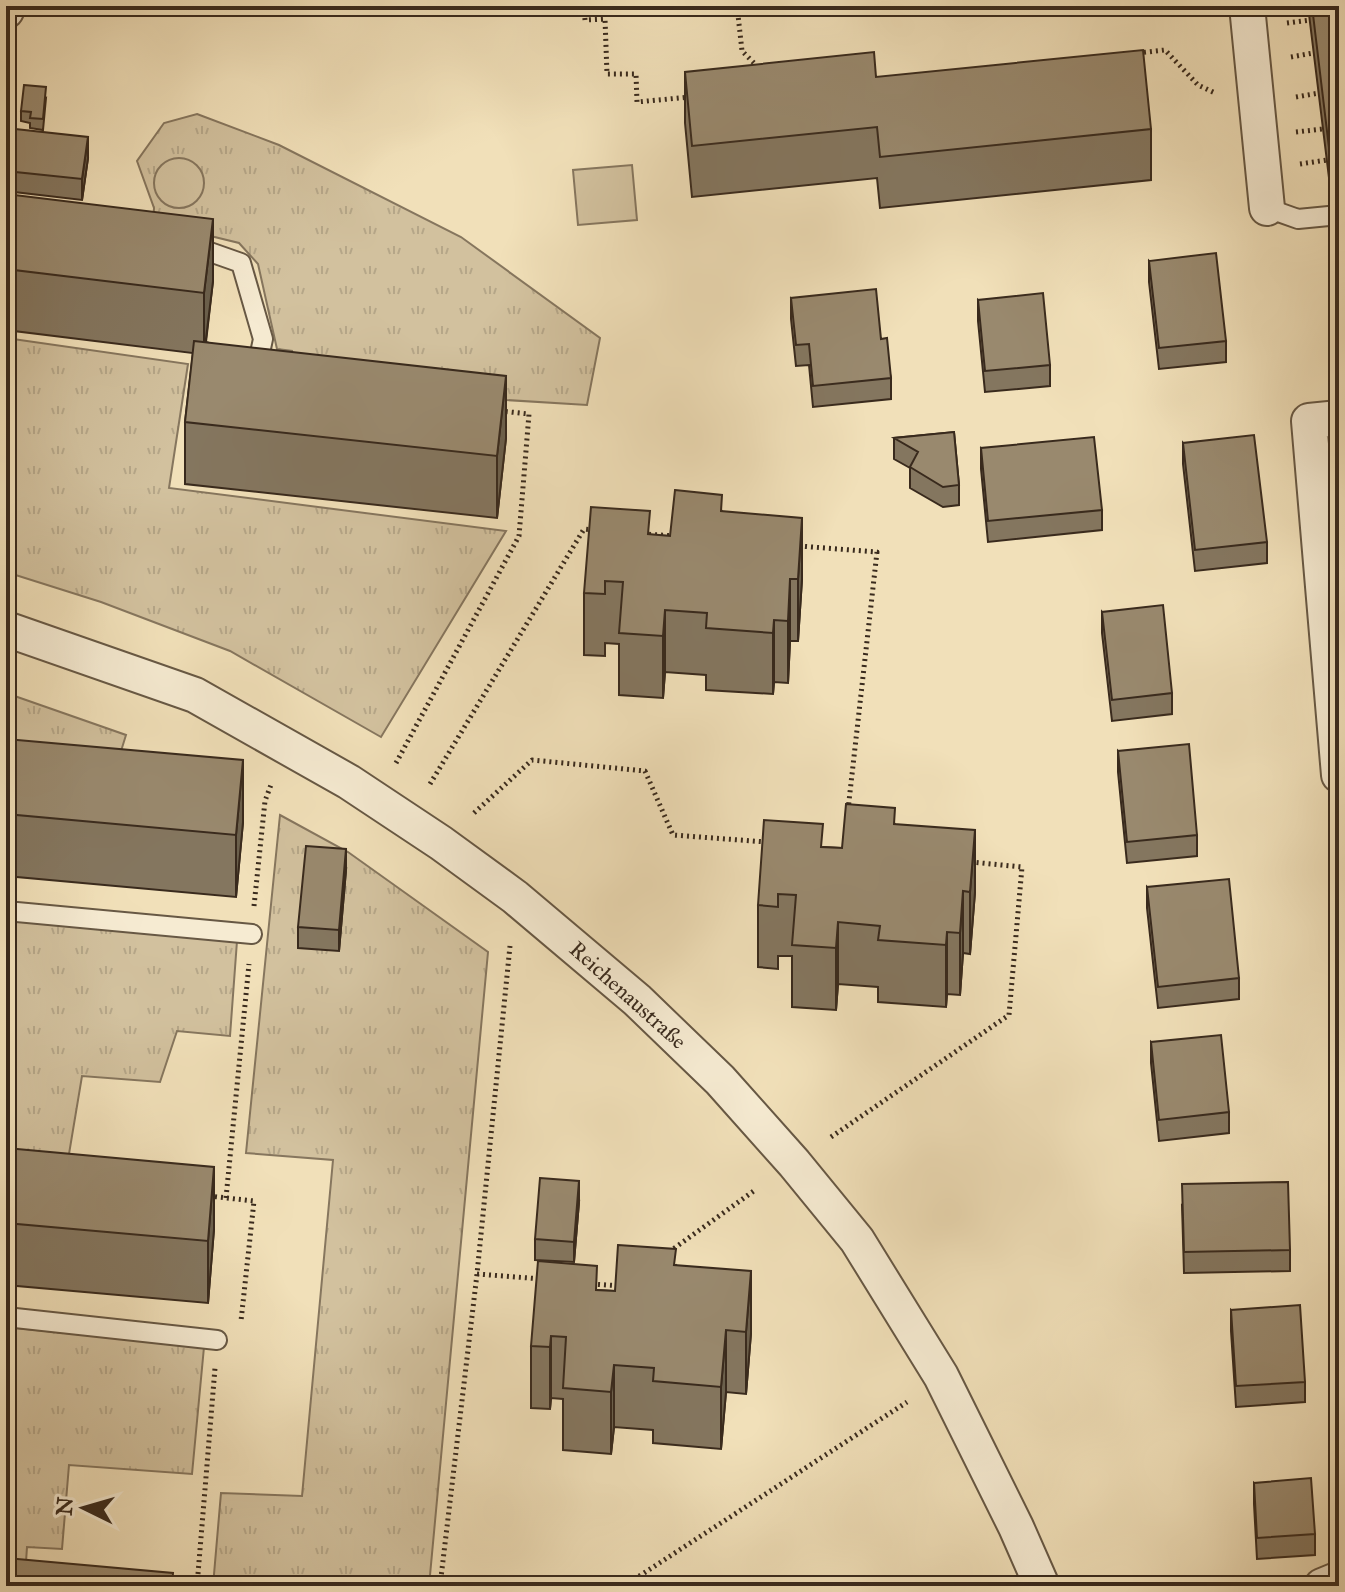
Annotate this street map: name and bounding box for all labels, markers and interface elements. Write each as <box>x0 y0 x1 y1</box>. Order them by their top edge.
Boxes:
street label: Reichenaustraße <box>564 935 692 1055</box>
north arrow <box>44 1468 124 1548</box>
text: N <box>50 1495 79 1517</box>

